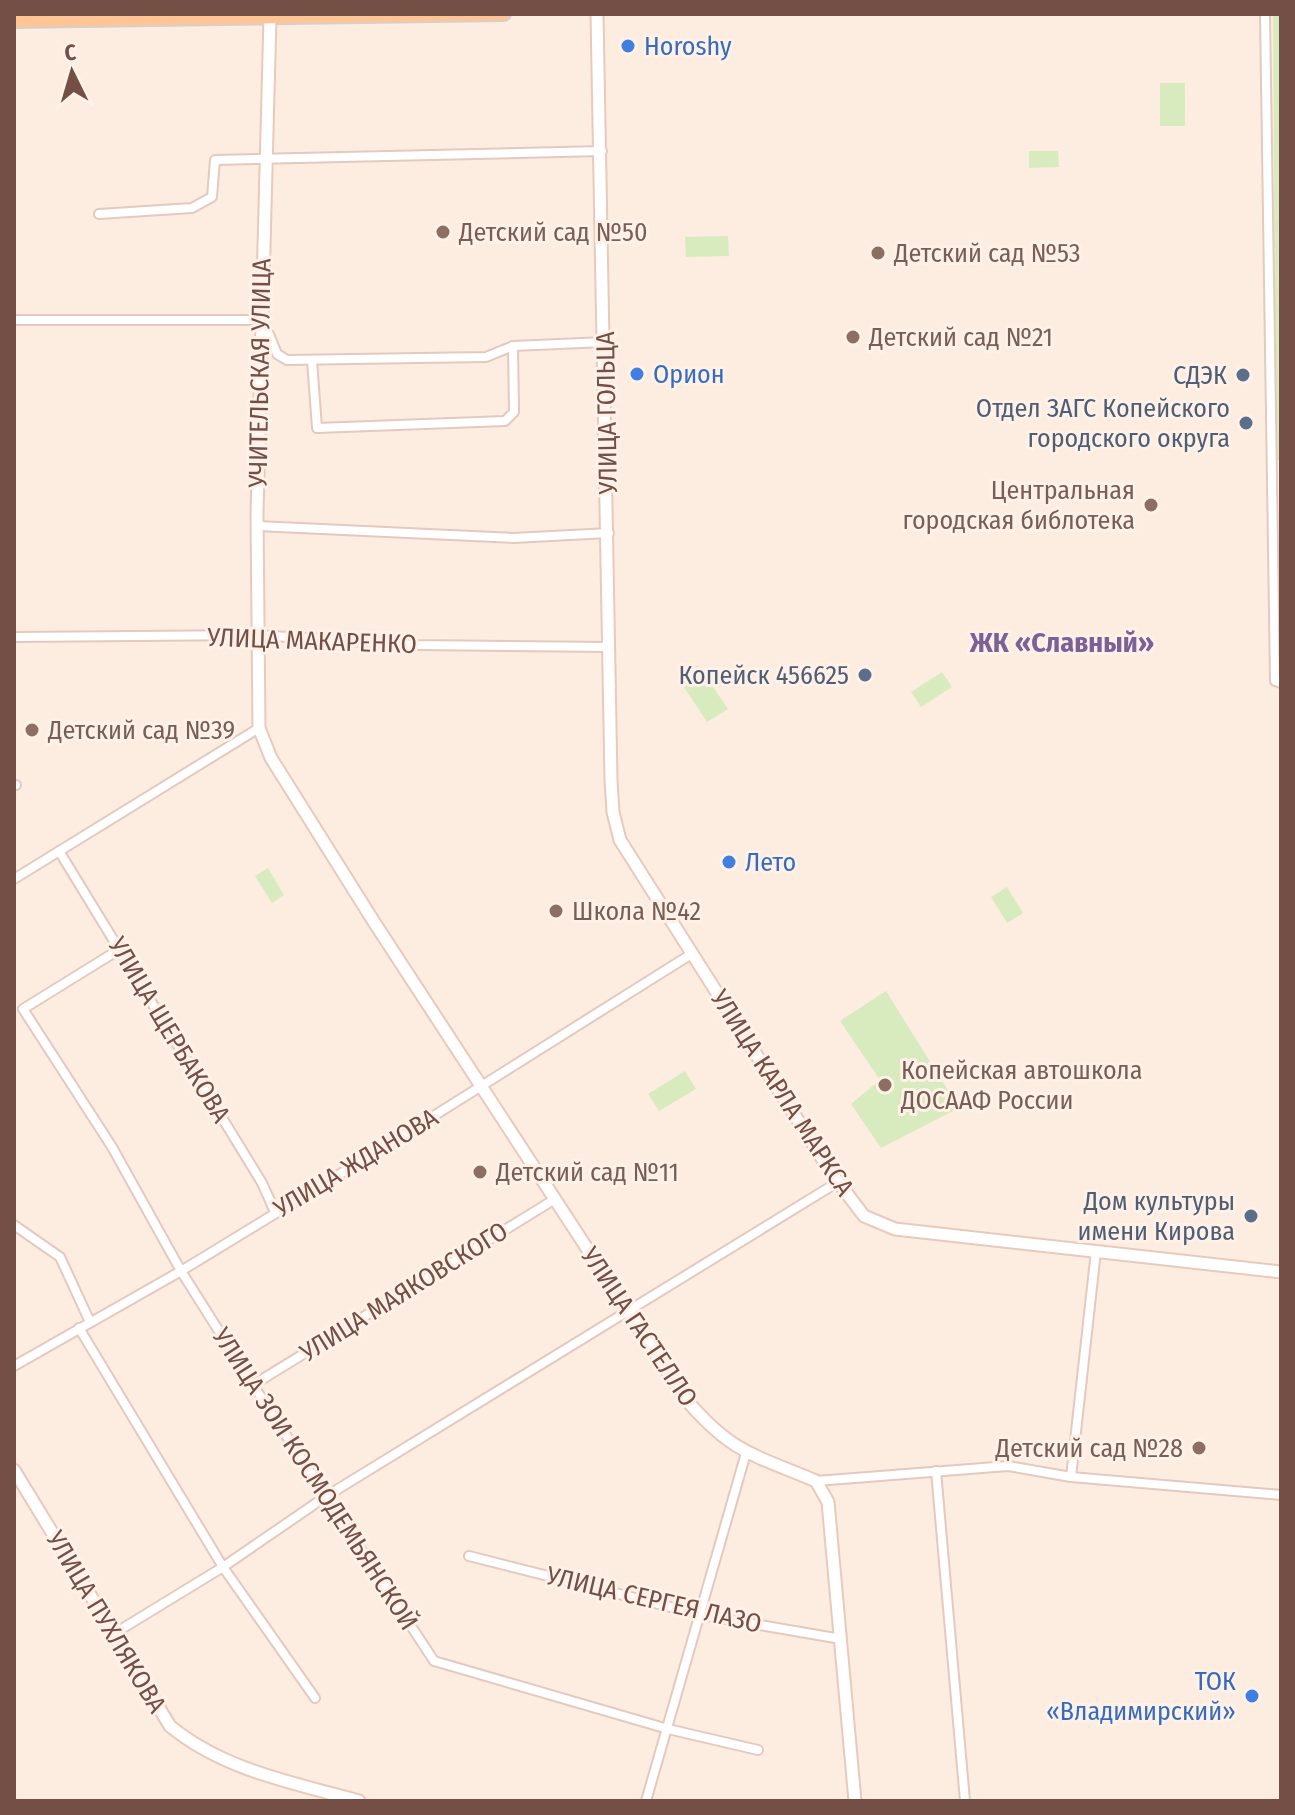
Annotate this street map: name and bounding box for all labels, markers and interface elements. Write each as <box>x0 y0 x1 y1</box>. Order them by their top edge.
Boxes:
place label: Horoshy <box>644 31 732 62</box>
north arrow <box>32 32 112 112</box>
marker: Horoshy <box>619 37 637 55</box>
text: С <box>63 39 78 67</box>
place label: Детский сад №50 <box>458 217 647 248</box>
marker: Детский сад №50 <box>434 223 452 241</box>
place label: Детский сад №53 <box>893 238 1080 269</box>
marker: Детский сад №53 <box>869 244 887 262</box>
street label: УЧИТЕЛЬСКАЯ УЛИЦА <box>242 258 278 489</box>
place label: Детский сад №21 <box>868 322 1053 353</box>
marker: Детский сад №21 <box>844 328 862 346</box>
street label: УЛИЦА ГОЛЬЦА <box>590 331 624 496</box>
place label: Орион <box>653 359 725 390</box>
place label: СДЭК <box>1173 360 1227 391</box>
marker: Орион <box>628 365 646 383</box>
marker: СДЭК <box>1234 366 1252 384</box>
place label: Отдел ЗАГС Копейского городского округа <box>976 393 1230 454</box>
marker: Отдел ЗАГС Копейского городского округа <box>1237 414 1255 432</box>
place label: Центральная городская библотека <box>903 475 1135 536</box>
marker: Центральная городская библотека <box>1142 496 1160 514</box>
street label: УЛИЦА МАКАРЕНКО <box>206 622 417 660</box>
district label: ЖК «Славный» <box>969 626 1154 659</box>
place label: Копейск 456625 <box>679 660 849 691</box>
marker: Копейск 456625 <box>856 666 874 684</box>
place label: Детский сад №39 <box>47 715 235 746</box>
marker: Детский сад №39 <box>23 721 41 739</box>
place label: Лето <box>745 847 796 878</box>
marker: Лето <box>720 853 738 871</box>
place label: Школа №42 <box>572 896 701 927</box>
marker: Школа №42 <box>547 902 565 920</box>
street label: УЛИЦА ЩЕРБАКОВА <box>101 931 237 1129</box>
street label: УЛИЦА КАРЛА МАРКСА <box>703 983 860 1202</box>
place label: Копейская автошкола ДОСААФ России <box>900 1055 1142 1116</box>
marker: Копейская автошкола ДОСААФ России <box>876 1076 894 1094</box>
street label: УЛИЦА ЖДАНОВА <box>267 1102 444 1225</box>
place label: Детский сад №11 <box>495 1157 679 1188</box>
marker: Детский сад №11 <box>471 1163 489 1181</box>
place label: Дом культуры имени Кирова <box>1078 1186 1235 1247</box>
marker: Дом культуры имени Кирова <box>1242 1207 1260 1225</box>
street label: УЛИЦА МАЯКОВСКОГО <box>294 1216 514 1369</box>
street label: УЛИЦА ГАСТЕЛЛО <box>574 1241 704 1413</box>
street label: УЛИЦА ЗОИ КОСМОДЕМЬЯНСКОЙ <box>205 1321 424 1636</box>
place label: Детский сад №28 <box>995 1433 1183 1464</box>
marker: Детский сад №28 <box>1190 1439 1208 1457</box>
street label: УЛИЦА ПУХЛЯКОВА <box>39 1525 173 1719</box>
street label: УЛИЦА СЕРГЕЯ ЛАЗО <box>542 1560 765 1640</box>
place label: ТОК «Владимирский» <box>1046 1666 1236 1727</box>
marker: ТОК «Владимирский» <box>1243 1687 1261 1705</box>

